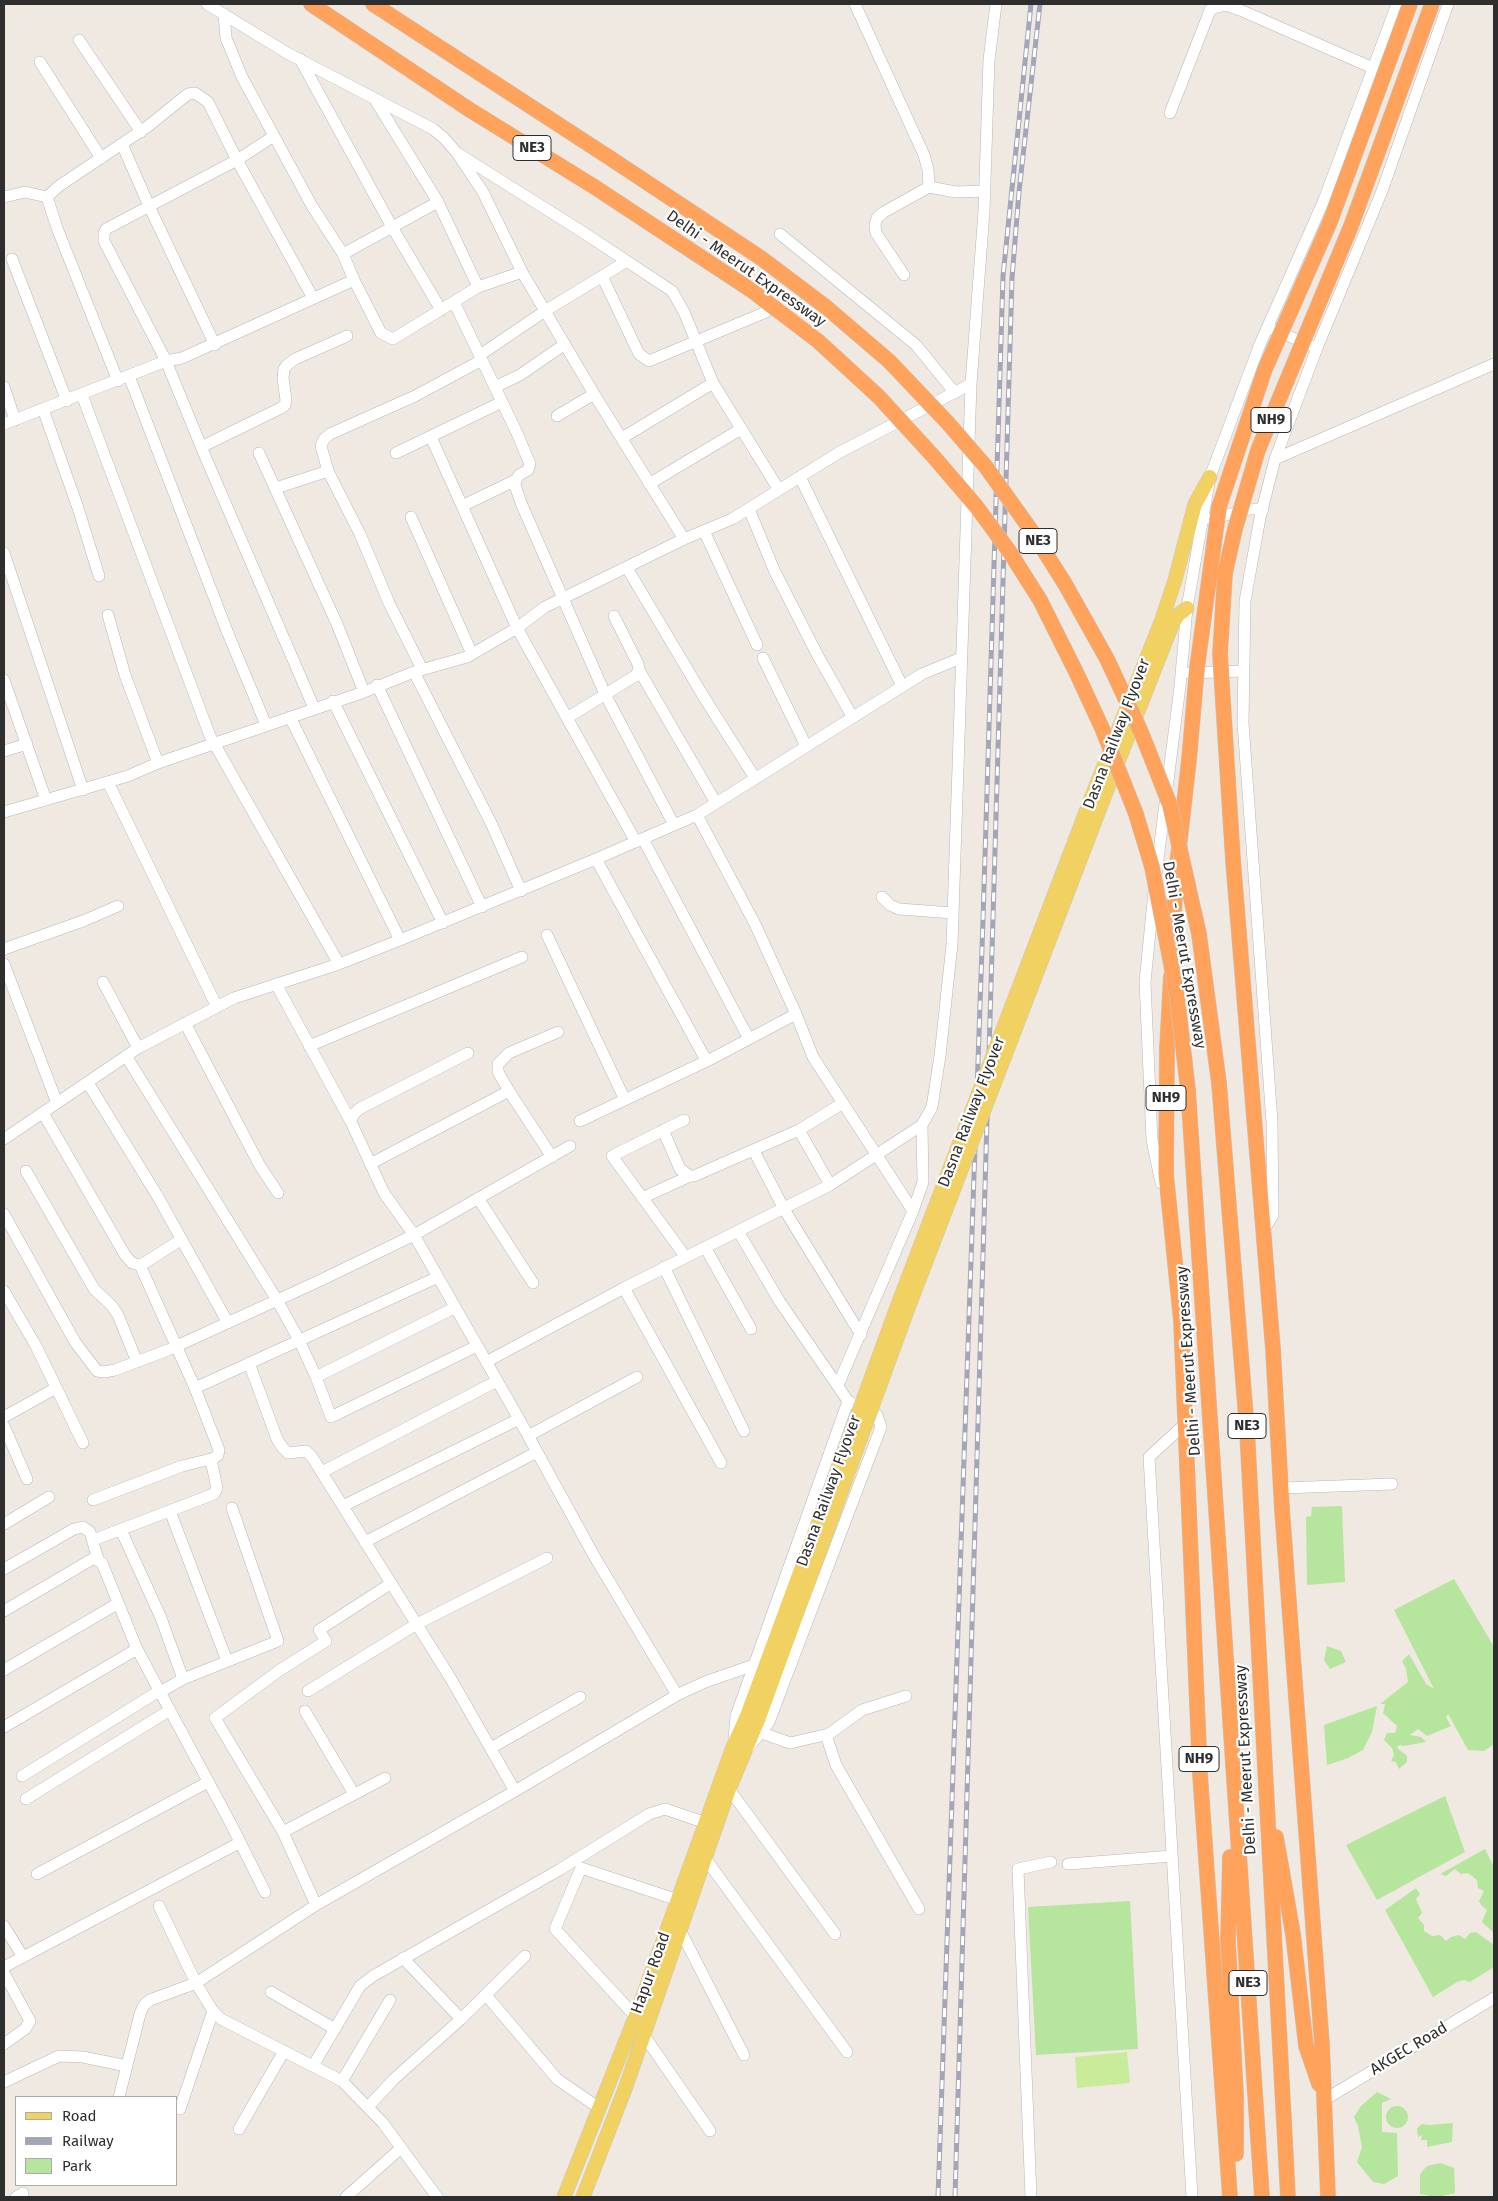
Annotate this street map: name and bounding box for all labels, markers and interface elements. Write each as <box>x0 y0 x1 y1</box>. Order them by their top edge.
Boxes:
road number: NE3 <box>513 136 551 160</box>
street label: Delhi - Meerut Expressway <box>662 207 830 331</box>
road number: NH9 <box>1251 408 1291 432</box>
road number: NE3 <box>1019 528 1057 554</box>
street label: Dasna Railway Flyover <box>1079 656 1155 812</box>
street label: Delhi - Meerut Expressway <box>1158 860 1210 1050</box>
street label: Dasna Railway Flyover <box>934 1034 1010 1190</box>
road number: NH9 <box>1146 1086 1186 1110</box>
street label: Delhi - Meerut Expressway <box>1173 1265 1205 1457</box>
street label: Dasna Railway Flyover <box>793 1413 865 1569</box>
road number: NE3 <box>1228 1414 1266 1438</box>
street label: Delhi - Meerut Expressway <box>1231 1664 1261 1856</box>
road number: NH9 <box>1179 1746 1219 1772</box>
street label: Hapur Road <box>627 1929 675 2017</box>
road number: NE3 <box>1229 1970 1267 1996</box>
street label: AKGEC Road <box>1367 2018 1451 2080</box>
legend <box>15 2096 178 2186</box>
text: Road <box>62 2107 97 2125</box>
text: Railway <box>62 2132 114 2150</box>
text: Park <box>62 2157 92 2175</box>

